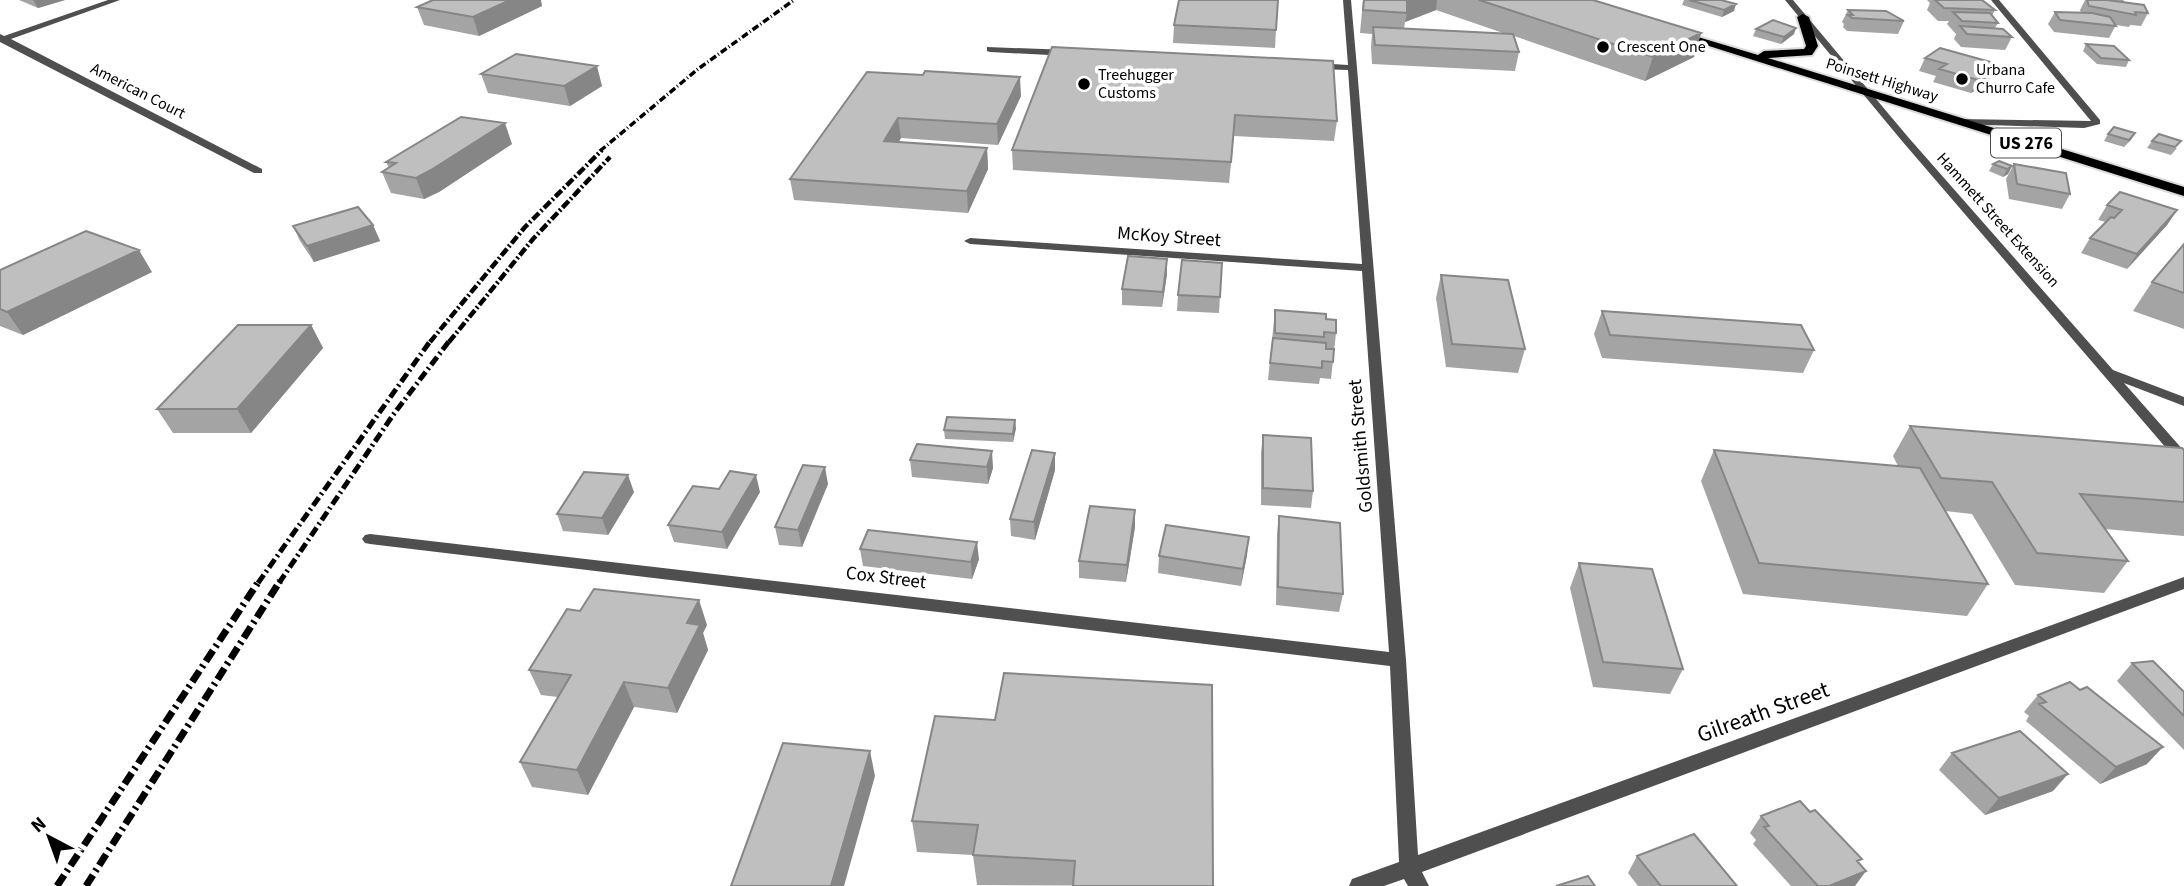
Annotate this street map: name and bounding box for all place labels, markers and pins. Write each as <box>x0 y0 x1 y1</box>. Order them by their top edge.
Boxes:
place label: Crescent One <box>1617 36 1706 58</box>
marker: Crescent One <box>1595 39 1611 55</box>
place label: Urbana Churro Cafe <box>1976 59 2055 99</box>
place label: Treehugger Customs <box>1098 64 1174 104</box>
marker: Urbana Churro Cafe <box>1954 71 1970 87</box>
marker: Treehugger Customs <box>1076 76 1092 92</box>

